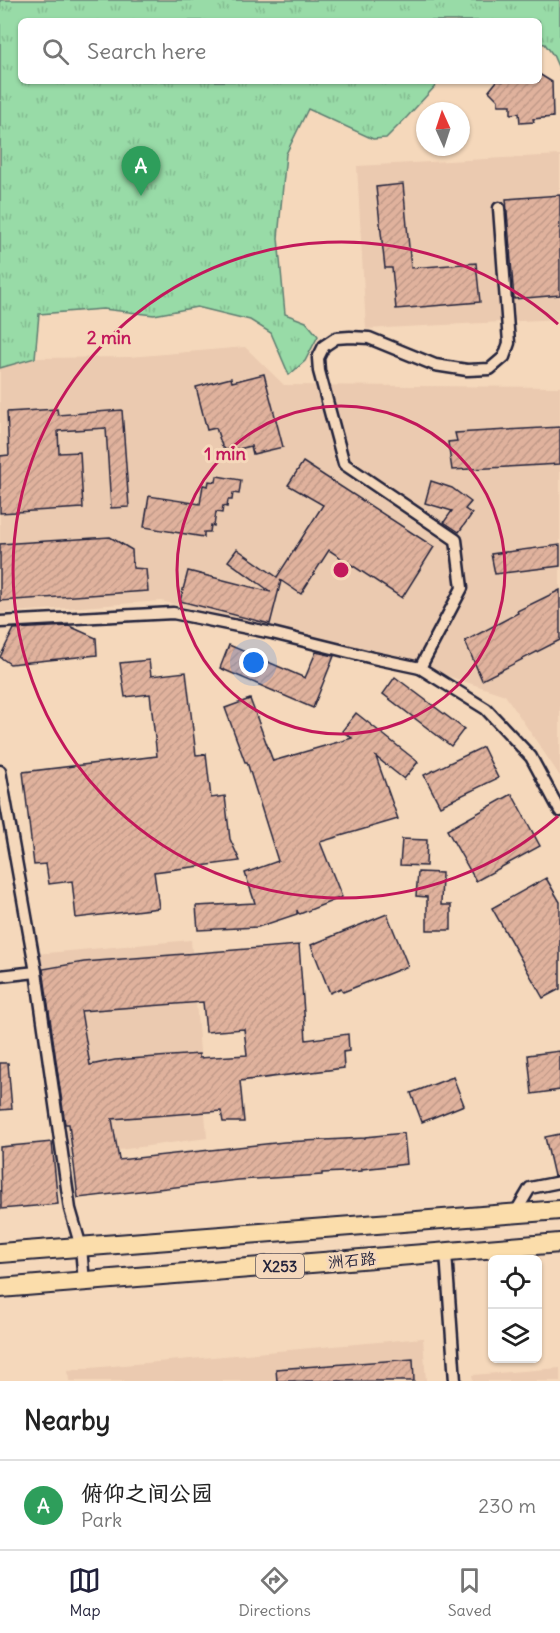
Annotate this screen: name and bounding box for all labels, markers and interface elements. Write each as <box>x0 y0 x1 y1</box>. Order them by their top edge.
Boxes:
search box <box>18 18 542 84</box>
icon: search <box>39 35 72 68</box>
text: Search here <box>87 37 206 65</box>
north arrow <box>416 102 470 156</box>
pin: A <box>122 146 160 196</box>
text: 2 min <box>87 326 132 349</box>
text: 1 min <box>204 442 246 465</box>
centre of rings <box>331 560 351 580</box>
your location <box>239 648 268 677</box>
street label: 洲石路 <box>327 1248 377 1272</box>
road number: X253 <box>256 1254 304 1278</box>
map controls <box>488 1255 542 1363</box>
button: locate <box>488 1255 542 1309</box>
button: layers <box>488 1309 542 1363</box>
text: Nearby <box>24 1404 110 1437</box>
text: 俯仰之间公园 <box>81 1479 213 1507</box>
text: A <box>37 1493 50 1518</box>
text: 230 m <box>478 1493 536 1518</box>
text: Park <box>81 1507 122 1532</box>
tab: Map <box>68 1564 101 1620</box>
tab: Directions <box>238 1564 311 1620</box>
tab: Saved <box>448 1564 492 1620</box>

